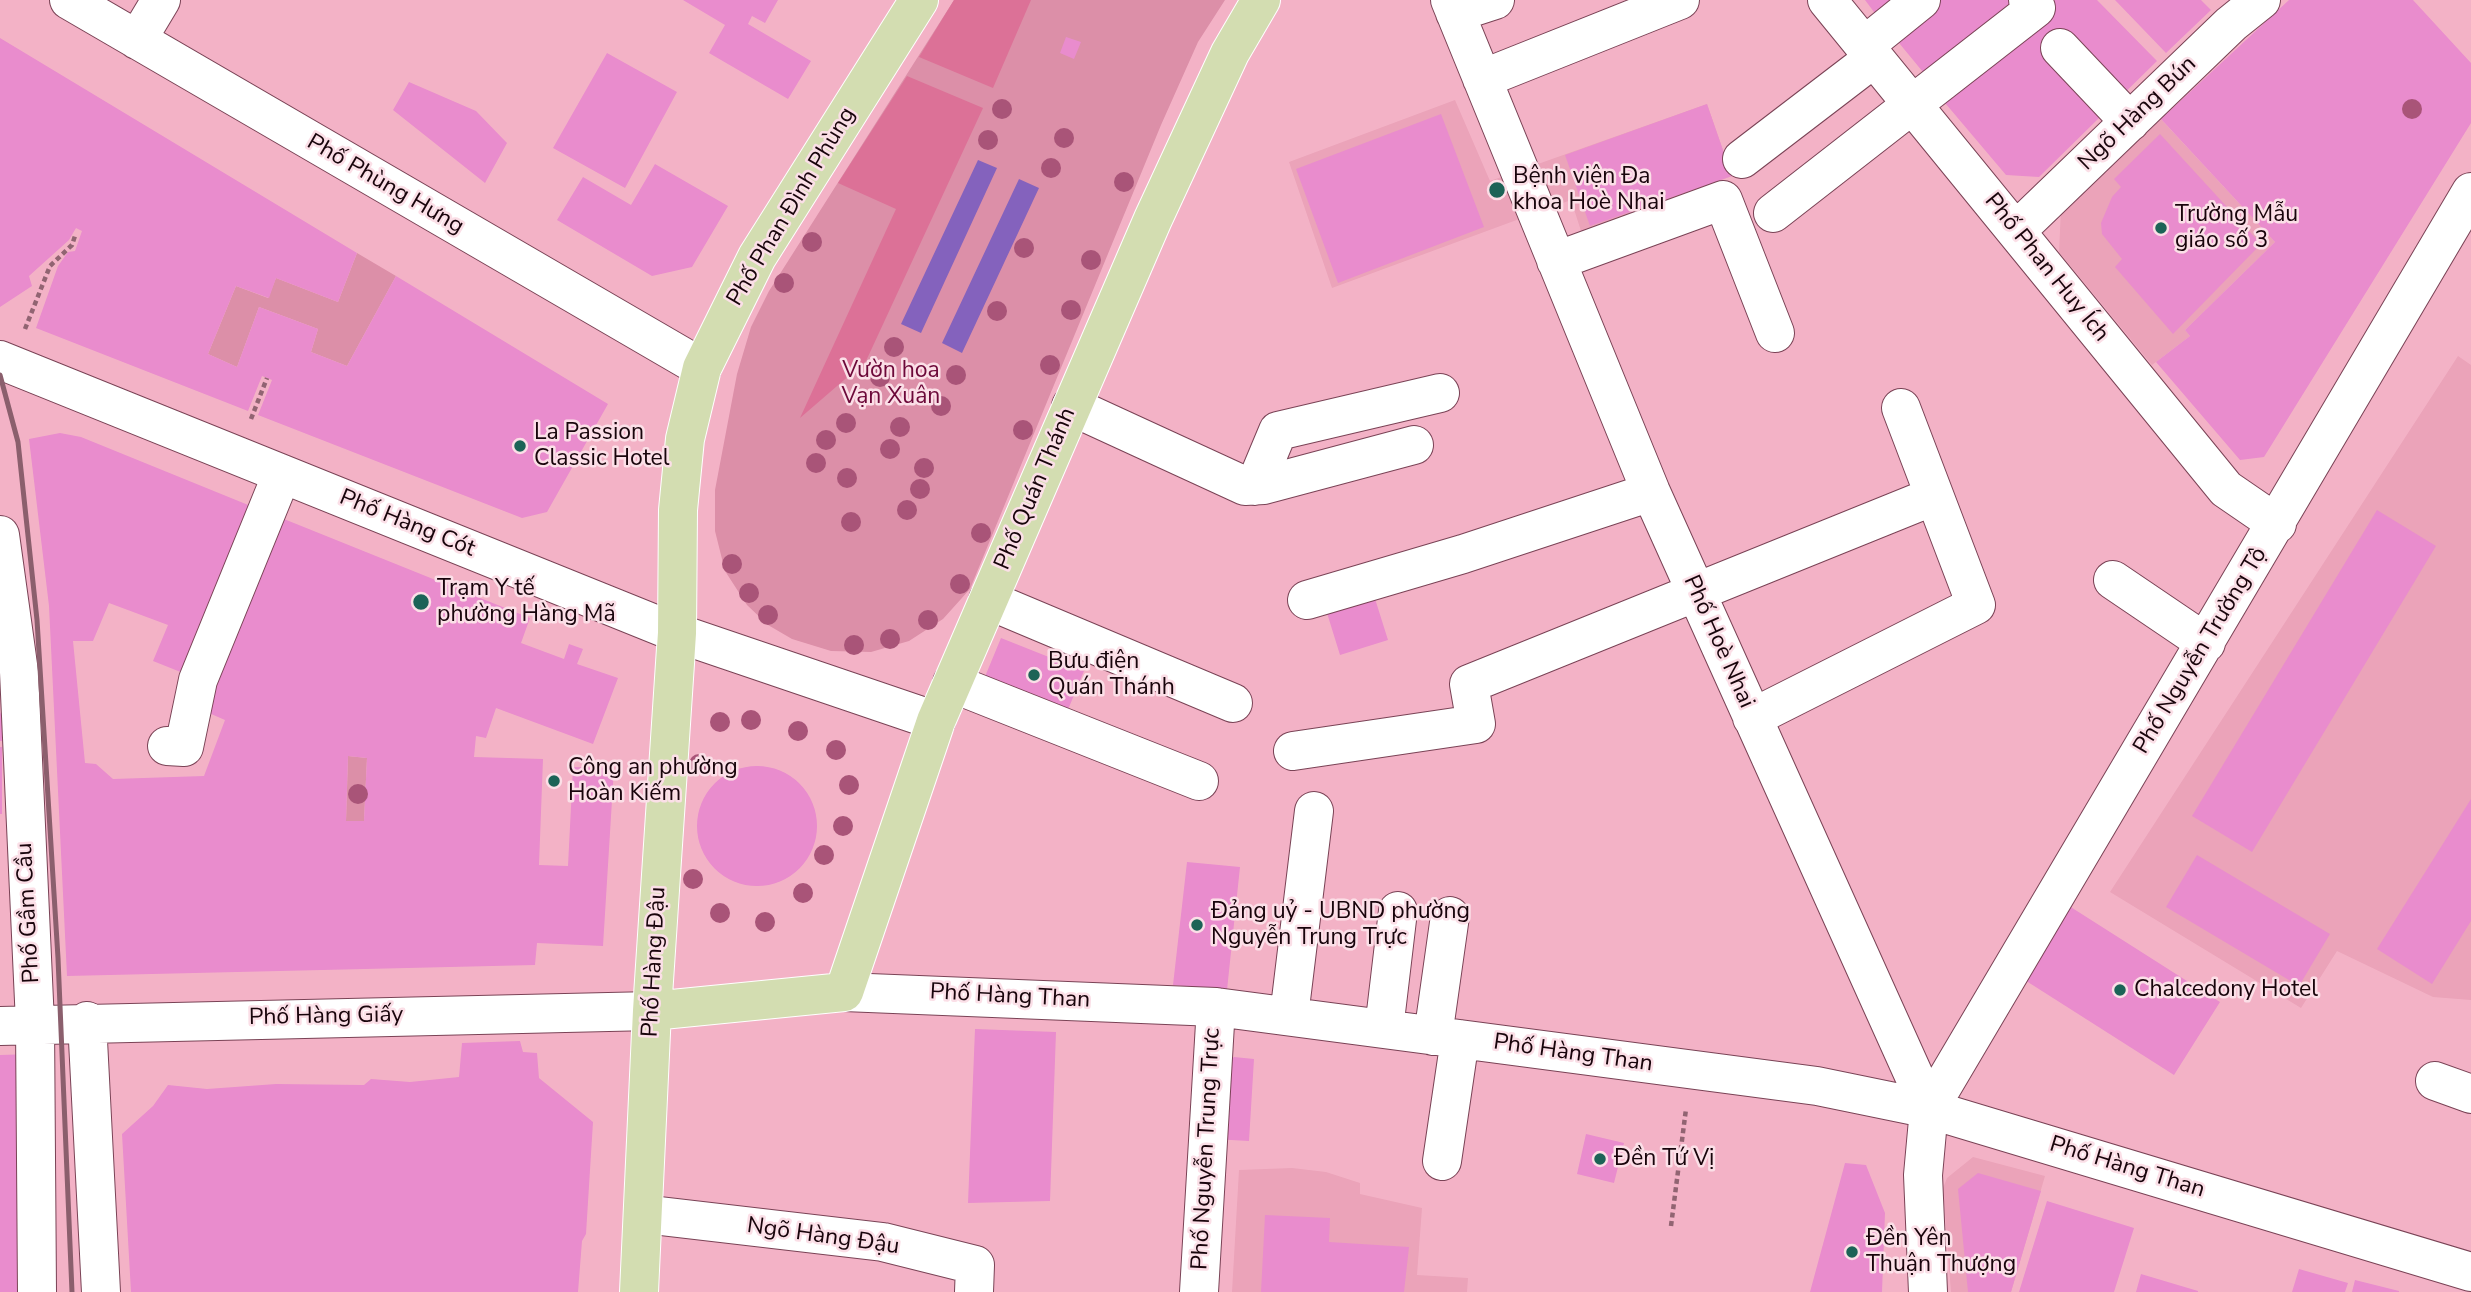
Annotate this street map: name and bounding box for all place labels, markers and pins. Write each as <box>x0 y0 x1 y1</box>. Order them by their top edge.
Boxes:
place label: Bệnh viện Đa khoa Hoè Nhai <box>1513 163 1665 217</box>
marker: Bệnh viện Đa khoa Hoè Nhai <box>1487 180 1507 200</box>
place label: Trường Mẫu giáo số 3 <box>2175 201 2298 255</box>
marker: Trường Mẫu giáo số 3 <box>2153 220 2169 236</box>
place label: La Passion Classic Hotel <box>534 419 670 473</box>
marker: La Passion Classic Hotel <box>512 438 528 454</box>
place label: Trạm Y tế phường Hàng Mã <box>437 575 616 629</box>
marker: Trạm Y tế phường Hàng Mã <box>411 592 431 612</box>
place label: Bưu điện Quán Thánh <box>1048 648 1175 702</box>
marker: Bưu điện Quán Thánh <box>1026 667 1042 683</box>
place label: Công an phường Hoàn Kiếm <box>568 754 738 808</box>
marker: Công an phường Hoàn Kiếm <box>546 773 562 789</box>
place label: Đảng uỷ - UBND phường Nguyễn Trung Trực <box>1211 898 1470 952</box>
marker: Đảng uỷ - UBND phường Nguyễn Trung Trực <box>1189 917 1205 933</box>
place label: Chalcedony Hotel <box>2134 976 2318 1004</box>
marker: Chalcedony Hotel <box>2112 982 2128 998</box>
place label: Đền Tứ Vị <box>1614 1145 1714 1173</box>
marker: Đền Tứ Vị <box>1592 1151 1608 1167</box>
place label: Đền Yên Thuận Thượng <box>1866 1225 2016 1279</box>
marker: Đền Yên Thuận Thượng <box>1844 1244 1860 1260</box>

